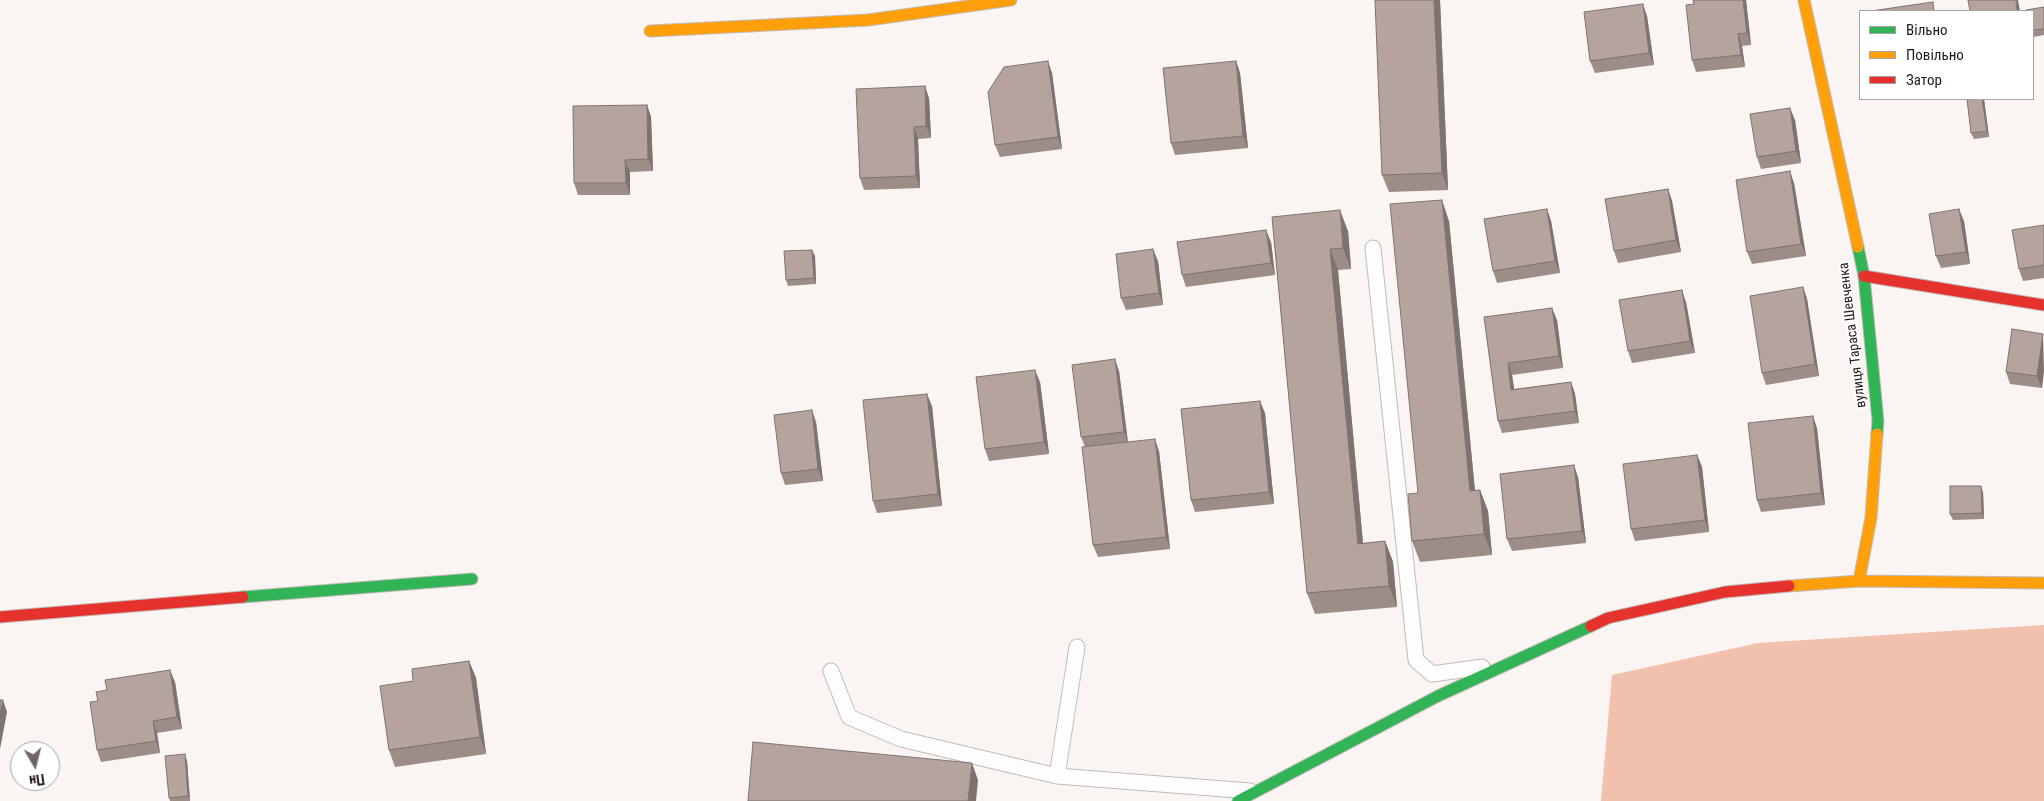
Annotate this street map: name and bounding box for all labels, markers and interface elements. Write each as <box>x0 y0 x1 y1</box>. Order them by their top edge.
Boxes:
legend <box>1859 10 2034 100</box>
text: Вільно <box>1906 21 1948 39</box>
text: Повільно <box>1906 46 1964 64</box>
text: Затор <box>1906 71 1942 89</box>
street label: вулиця Тараса Шевченка <box>1836 261 1870 409</box>
north arrow <box>10 741 60 791</box>
text: Пн <box>28 771 46 789</box>

